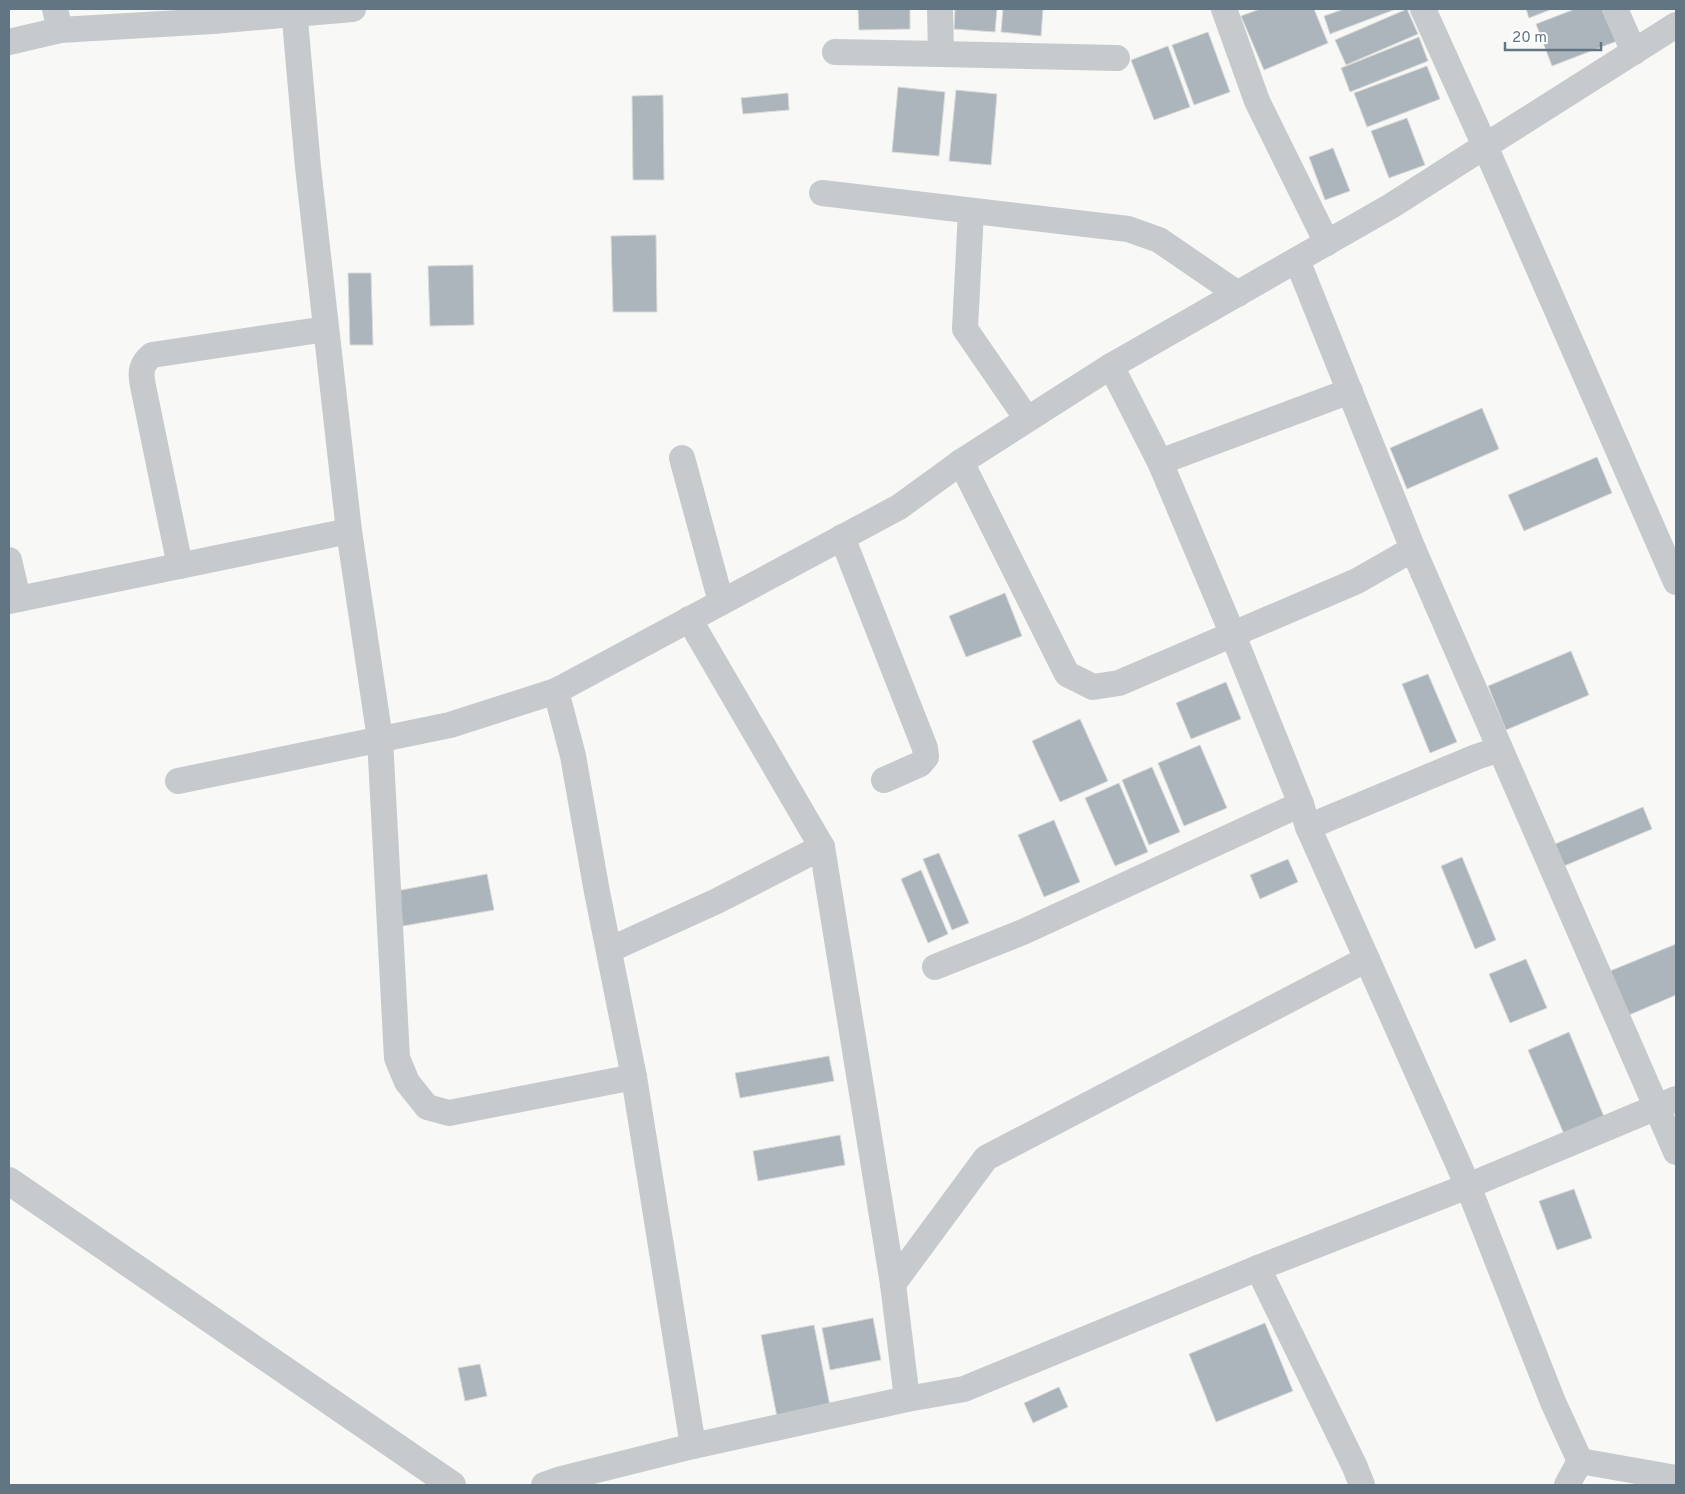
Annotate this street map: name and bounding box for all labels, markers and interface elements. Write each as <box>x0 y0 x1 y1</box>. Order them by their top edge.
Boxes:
scale bar <box>1505 20 1601 52</box>
text: 20 m <box>1512 29 1547 48</box>

